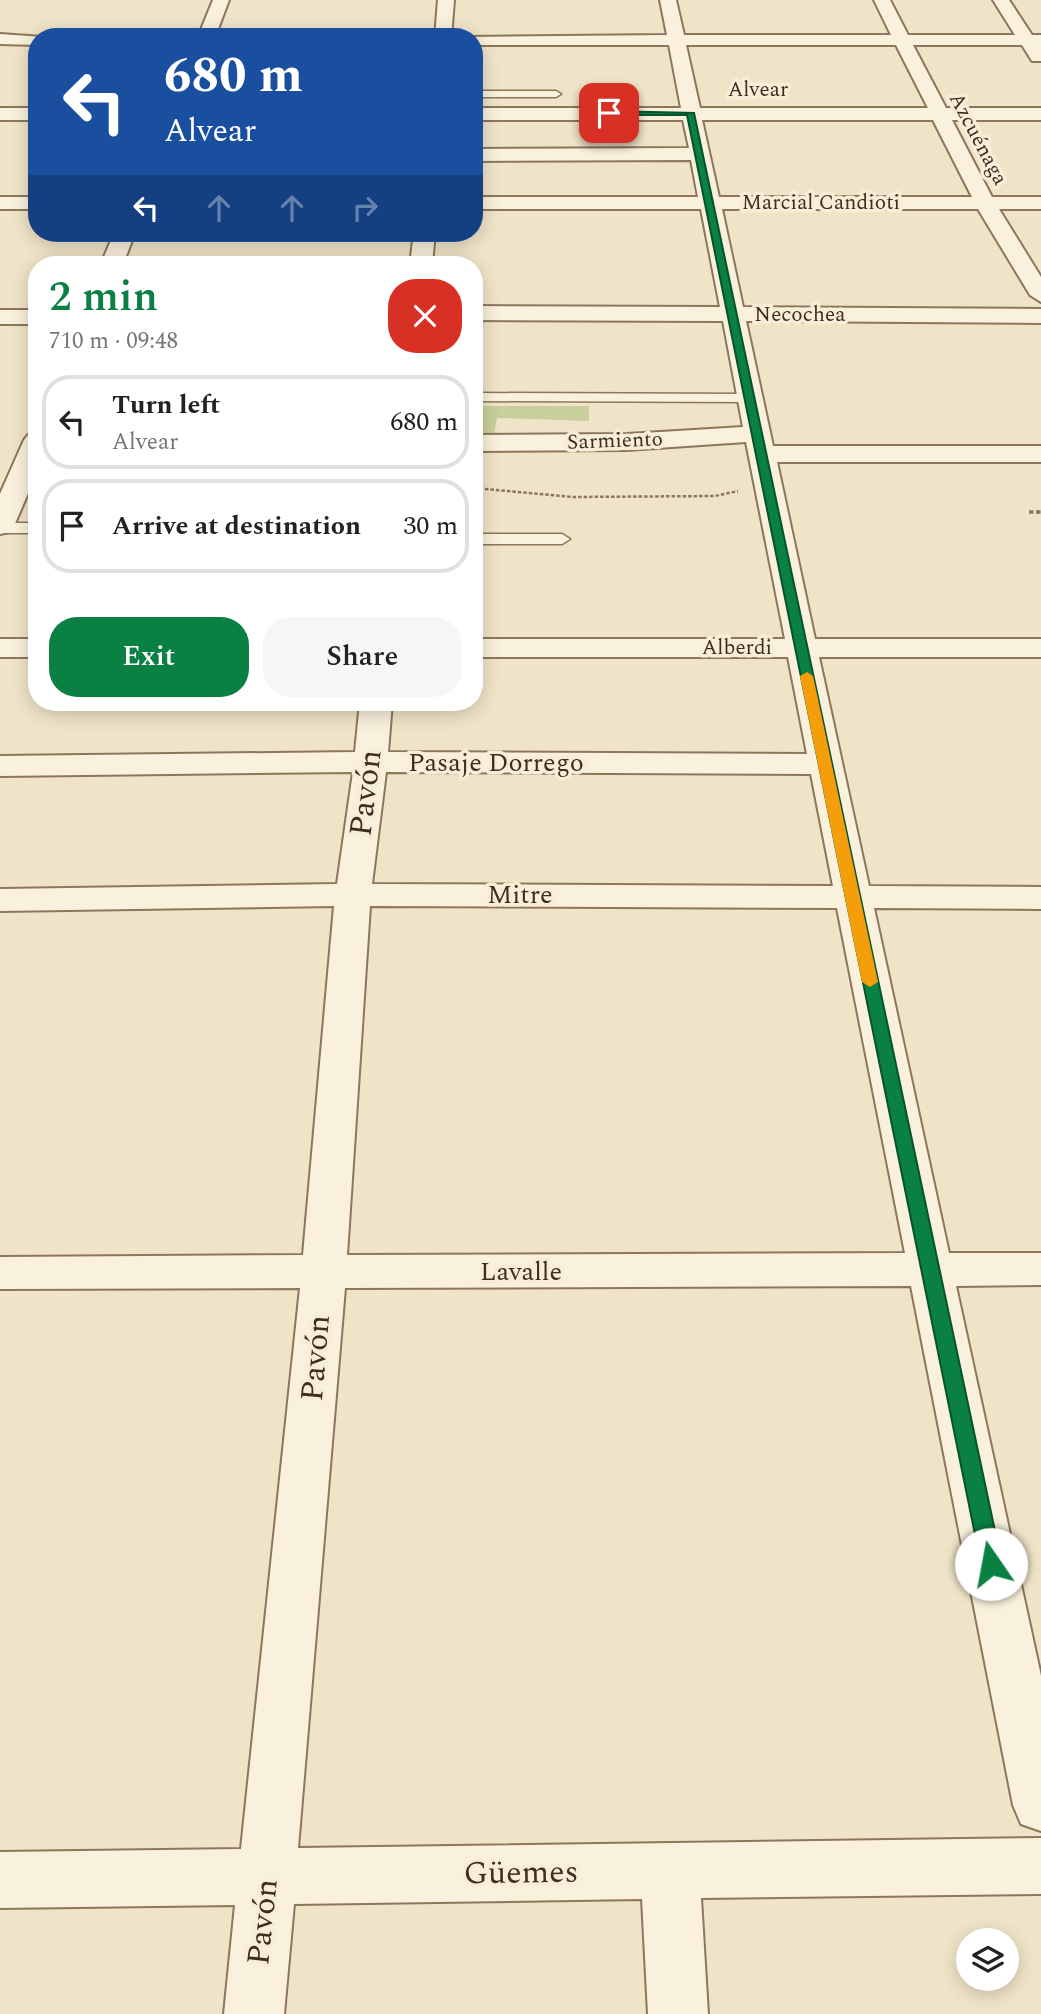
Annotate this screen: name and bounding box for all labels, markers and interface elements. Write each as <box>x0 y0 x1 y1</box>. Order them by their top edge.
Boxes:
text: 680 m <box>164 39 303 114</box>
icon: left <box>49 56 140 147</box>
street label: Alvear <box>728 74 788 106</box>
pin <box>579 83 639 143</box>
street label: Azcuénaga <box>940 87 1016 192</box>
icon: arrive <box>590 94 628 132</box>
text: Alvear <box>164 107 256 156</box>
street label: Marcial Candioti <box>742 187 900 219</box>
icon: left <box>127 189 165 227</box>
icon: ahead <box>200 189 238 227</box>
icon: ahead <box>273 189 311 227</box>
icon: right <box>346 189 384 227</box>
text: 2 min <box>49 266 158 329</box>
button: close <box>388 279 462 353</box>
street label: Necochea <box>754 299 846 331</box>
text: 710 m · 09:48 <box>49 324 178 359</box>
text: Turn left <box>112 385 220 425</box>
text: 680 m <box>390 402 458 442</box>
icon: left <box>53 403 91 441</box>
street label: Sarmiento <box>567 423 663 459</box>
text: Alvear <box>112 425 178 460</box>
text: Arrive at destination <box>112 506 361 546</box>
text: 30 m <box>403 506 458 546</box>
icon: arrive <box>53 507 91 545</box>
button: Exit <box>49 617 249 697</box>
button: Share <box>263 617 462 697</box>
street label: Alberdi <box>702 632 772 664</box>
street label: Pasaje Dorrego <box>408 743 584 783</box>
street label: Pavón <box>336 747 396 839</box>
street label: Mitre <box>487 875 553 915</box>
street label: Lavalle <box>480 1252 562 1292</box>
street label: Pavón <box>288 1313 344 1403</box>
position arrow <box>954 1527 1028 1601</box>
street label: Güemes <box>463 1848 579 1898</box>
street label: Pavón <box>234 1876 292 1968</box>
map controls <box>956 1928 1019 1991</box>
button: layers <box>956 1928 1019 1991</box>

